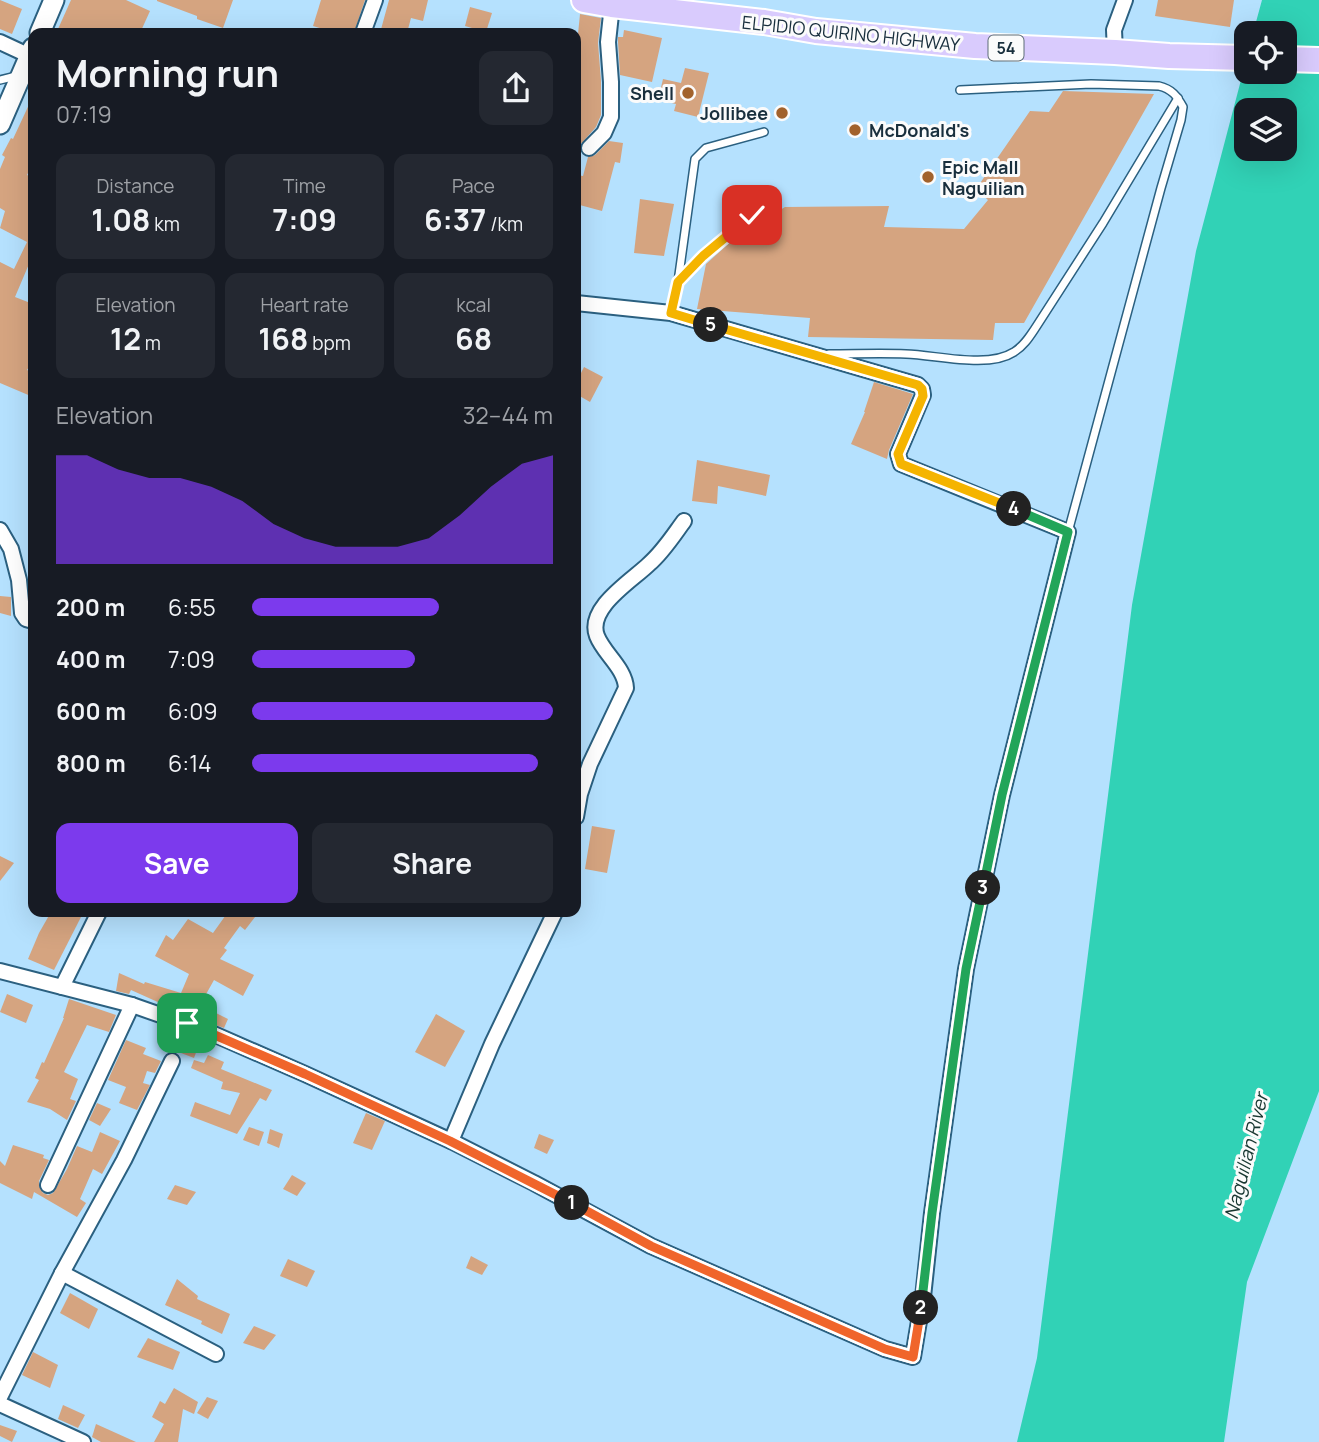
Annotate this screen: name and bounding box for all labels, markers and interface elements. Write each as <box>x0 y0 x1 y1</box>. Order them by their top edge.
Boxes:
street label: ELPIDIO QUIRINO HIGHWAY <box>741 10 962 56</box>
map controls <box>1234 21 1297 161</box>
button: locate <box>1234 21 1297 84</box>
road number: 54 <box>988 36 1024 60</box>
text: Morning run <box>56 46 279 98</box>
button: share <box>479 51 553 125</box>
place label: Shell <box>630 81 674 105</box>
marker: Shell <box>680 85 696 101</box>
text: 07:19 <box>56 98 112 130</box>
button: layers <box>1234 98 1297 161</box>
place label: Jollibee <box>700 101 768 125</box>
marker: Jollibee <box>774 105 790 121</box>
place label: McDonald's <box>869 118 970 142</box>
marker: McDonald's <box>847 122 863 138</box>
place label: Epic Mall Naguilian <box>942 155 1024 200</box>
marker: Epic Mall Naguilian <box>920 169 936 185</box>
text: Distance <box>97 173 174 199</box>
text: Time <box>283 173 326 199</box>
text: Pace <box>452 173 495 199</box>
pin <box>722 185 782 245</box>
icon: check <box>733 196 771 234</box>
text: 1.08 <box>91 199 150 240</box>
text: 7:09 <box>272 199 337 240</box>
text: 6:37 <box>424 199 486 240</box>
text: km <box>150 211 180 237</box>
text: /km <box>486 211 523 237</box>
text: Elevation <box>95 292 176 318</box>
text: Heart rate <box>260 292 349 318</box>
text: kcal <box>456 292 491 318</box>
pin: 5 <box>694 308 728 342</box>
text: 5 <box>705 311 716 337</box>
text: 12 <box>110 318 141 359</box>
text: 168 <box>258 318 308 359</box>
text: 68 <box>455 318 492 359</box>
text: m <box>141 330 161 356</box>
text: bpm <box>308 330 351 356</box>
text: Elevation <box>56 399 153 431</box>
text: 32–44 m <box>463 399 553 431</box>
pin: 4 <box>996 491 1032 526</box>
text: 4 <box>1008 495 1019 521</box>
text: 200 m <box>56 591 125 623</box>
text: 6:55 <box>168 591 216 623</box>
text: 400 m <box>56 643 126 675</box>
text: 7:09 <box>168 643 215 675</box>
text: 600 m <box>56 695 126 727</box>
text: 6:09 <box>168 695 217 727</box>
text: 800 m <box>56 747 126 779</box>
text: 6:14 <box>168 747 212 779</box>
button: Save <box>56 823 298 903</box>
button: Share <box>312 823 553 903</box>
pin: 3 <box>965 870 1000 906</box>
text: 3 <box>977 874 988 900</box>
pin <box>157 993 217 1053</box>
icon: arrive <box>168 1004 206 1042</box>
water label: Naguilian River <box>1218 1088 1275 1222</box>
pin: 1 <box>554 1186 590 1220</box>
text: 1 <box>567 1189 576 1215</box>
pin: 2 <box>904 1290 939 1326</box>
text: 2 <box>915 1294 926 1320</box>

